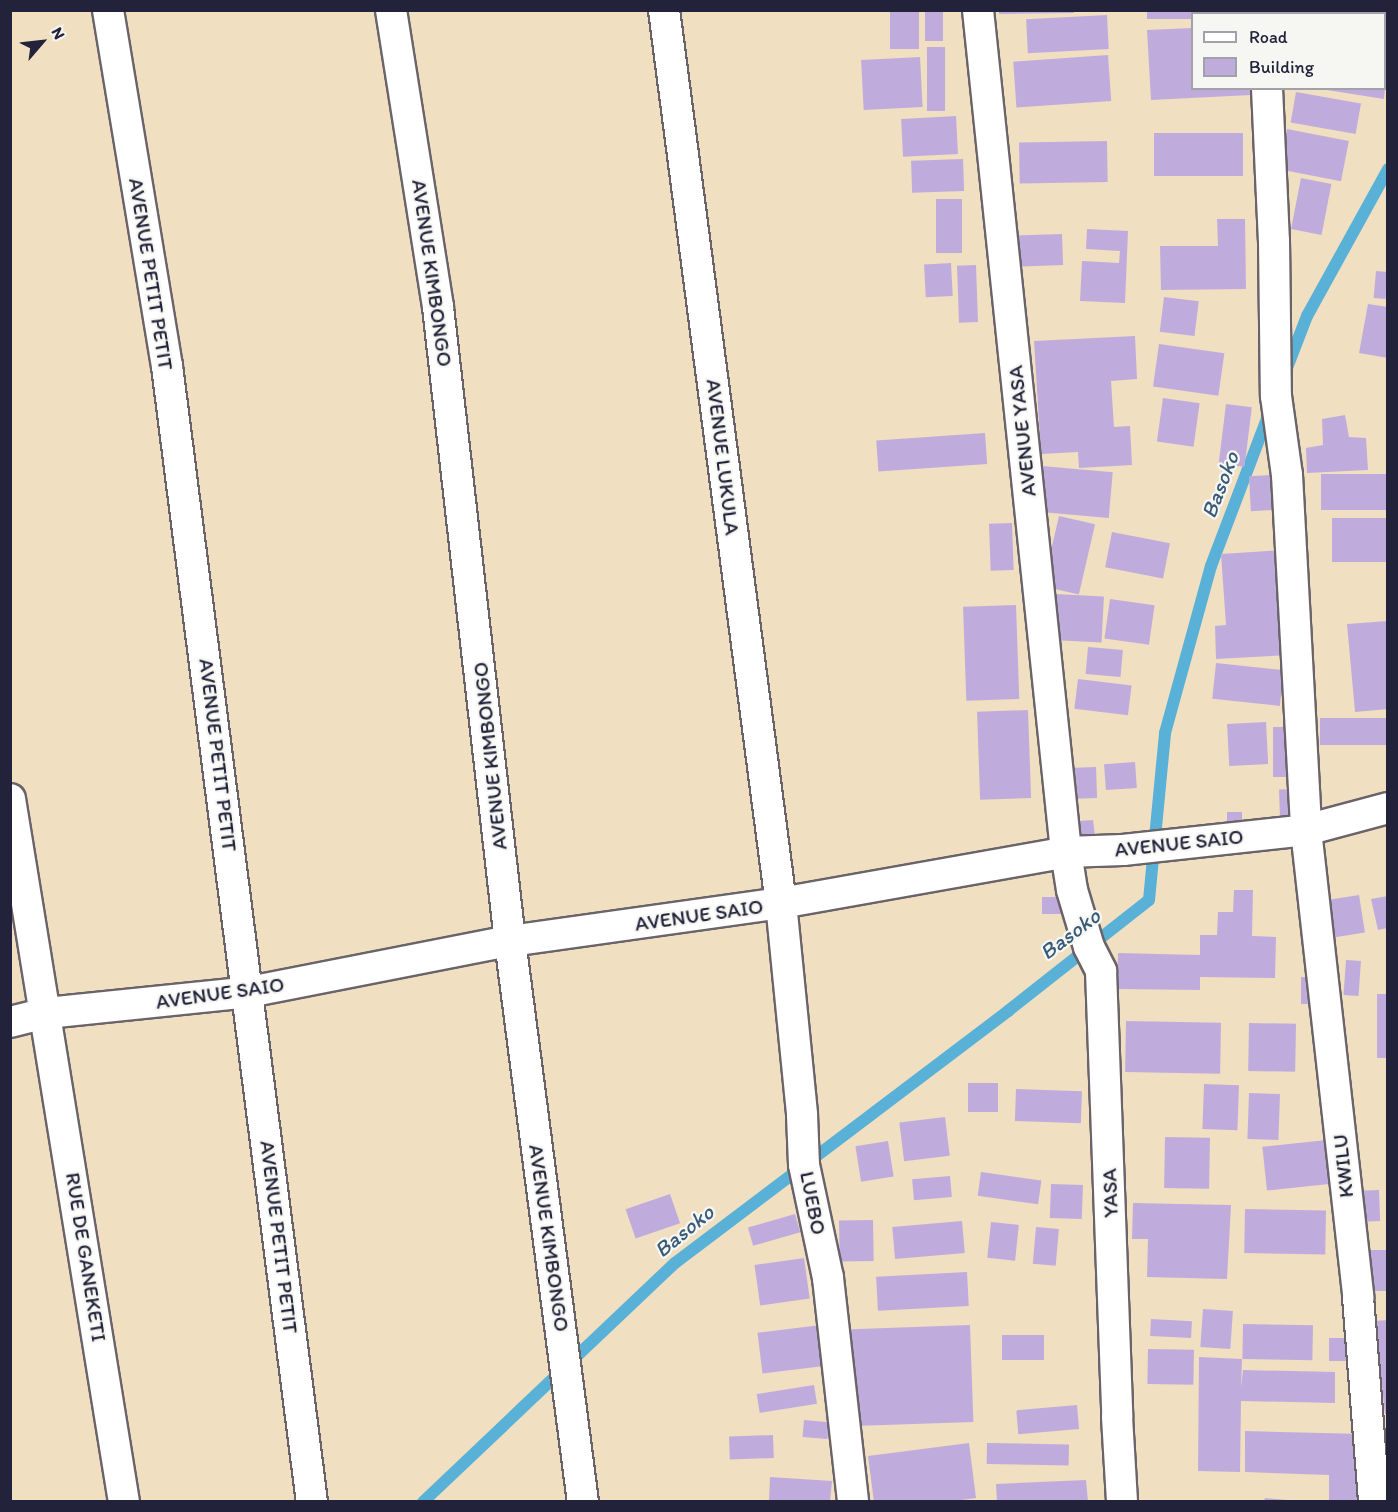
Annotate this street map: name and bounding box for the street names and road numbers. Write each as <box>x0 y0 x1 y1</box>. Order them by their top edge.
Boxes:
street label: AVENUE KIMBONGO <box>406 176 458 370</box>
street label: AVENUE PETIT PETIT <box>124 178 178 370</box>
street label: AVENUE YASA <box>1003 365 1041 497</box>
street label: AVENUE LUKULA <box>701 378 745 536</box>
street label: AVENUE PETIT PETIT <box>194 659 242 851</box>
street label: AVENUE KIMBONGO <box>467 659 513 853</box>
street label: AVENUE SAIO <box>1114 824 1244 862</box>
street label: AVENUE SAIO <box>634 894 764 936</box>
street label: AVENUE SAIO <box>155 972 285 1014</box>
street label: KWILU <box>1327 1133 1359 1199</box>
street label: AVENUE PETIT PETIT <box>255 1141 303 1333</box>
street label: AVENUE KIMBONGO <box>523 1141 575 1335</box>
street label: YASA <box>1097 1168 1123 1218</box>
street label: LUEBO <box>795 1169 831 1237</box>
street label: RUE DE GANEKETI <box>60 1170 112 1344</box>

